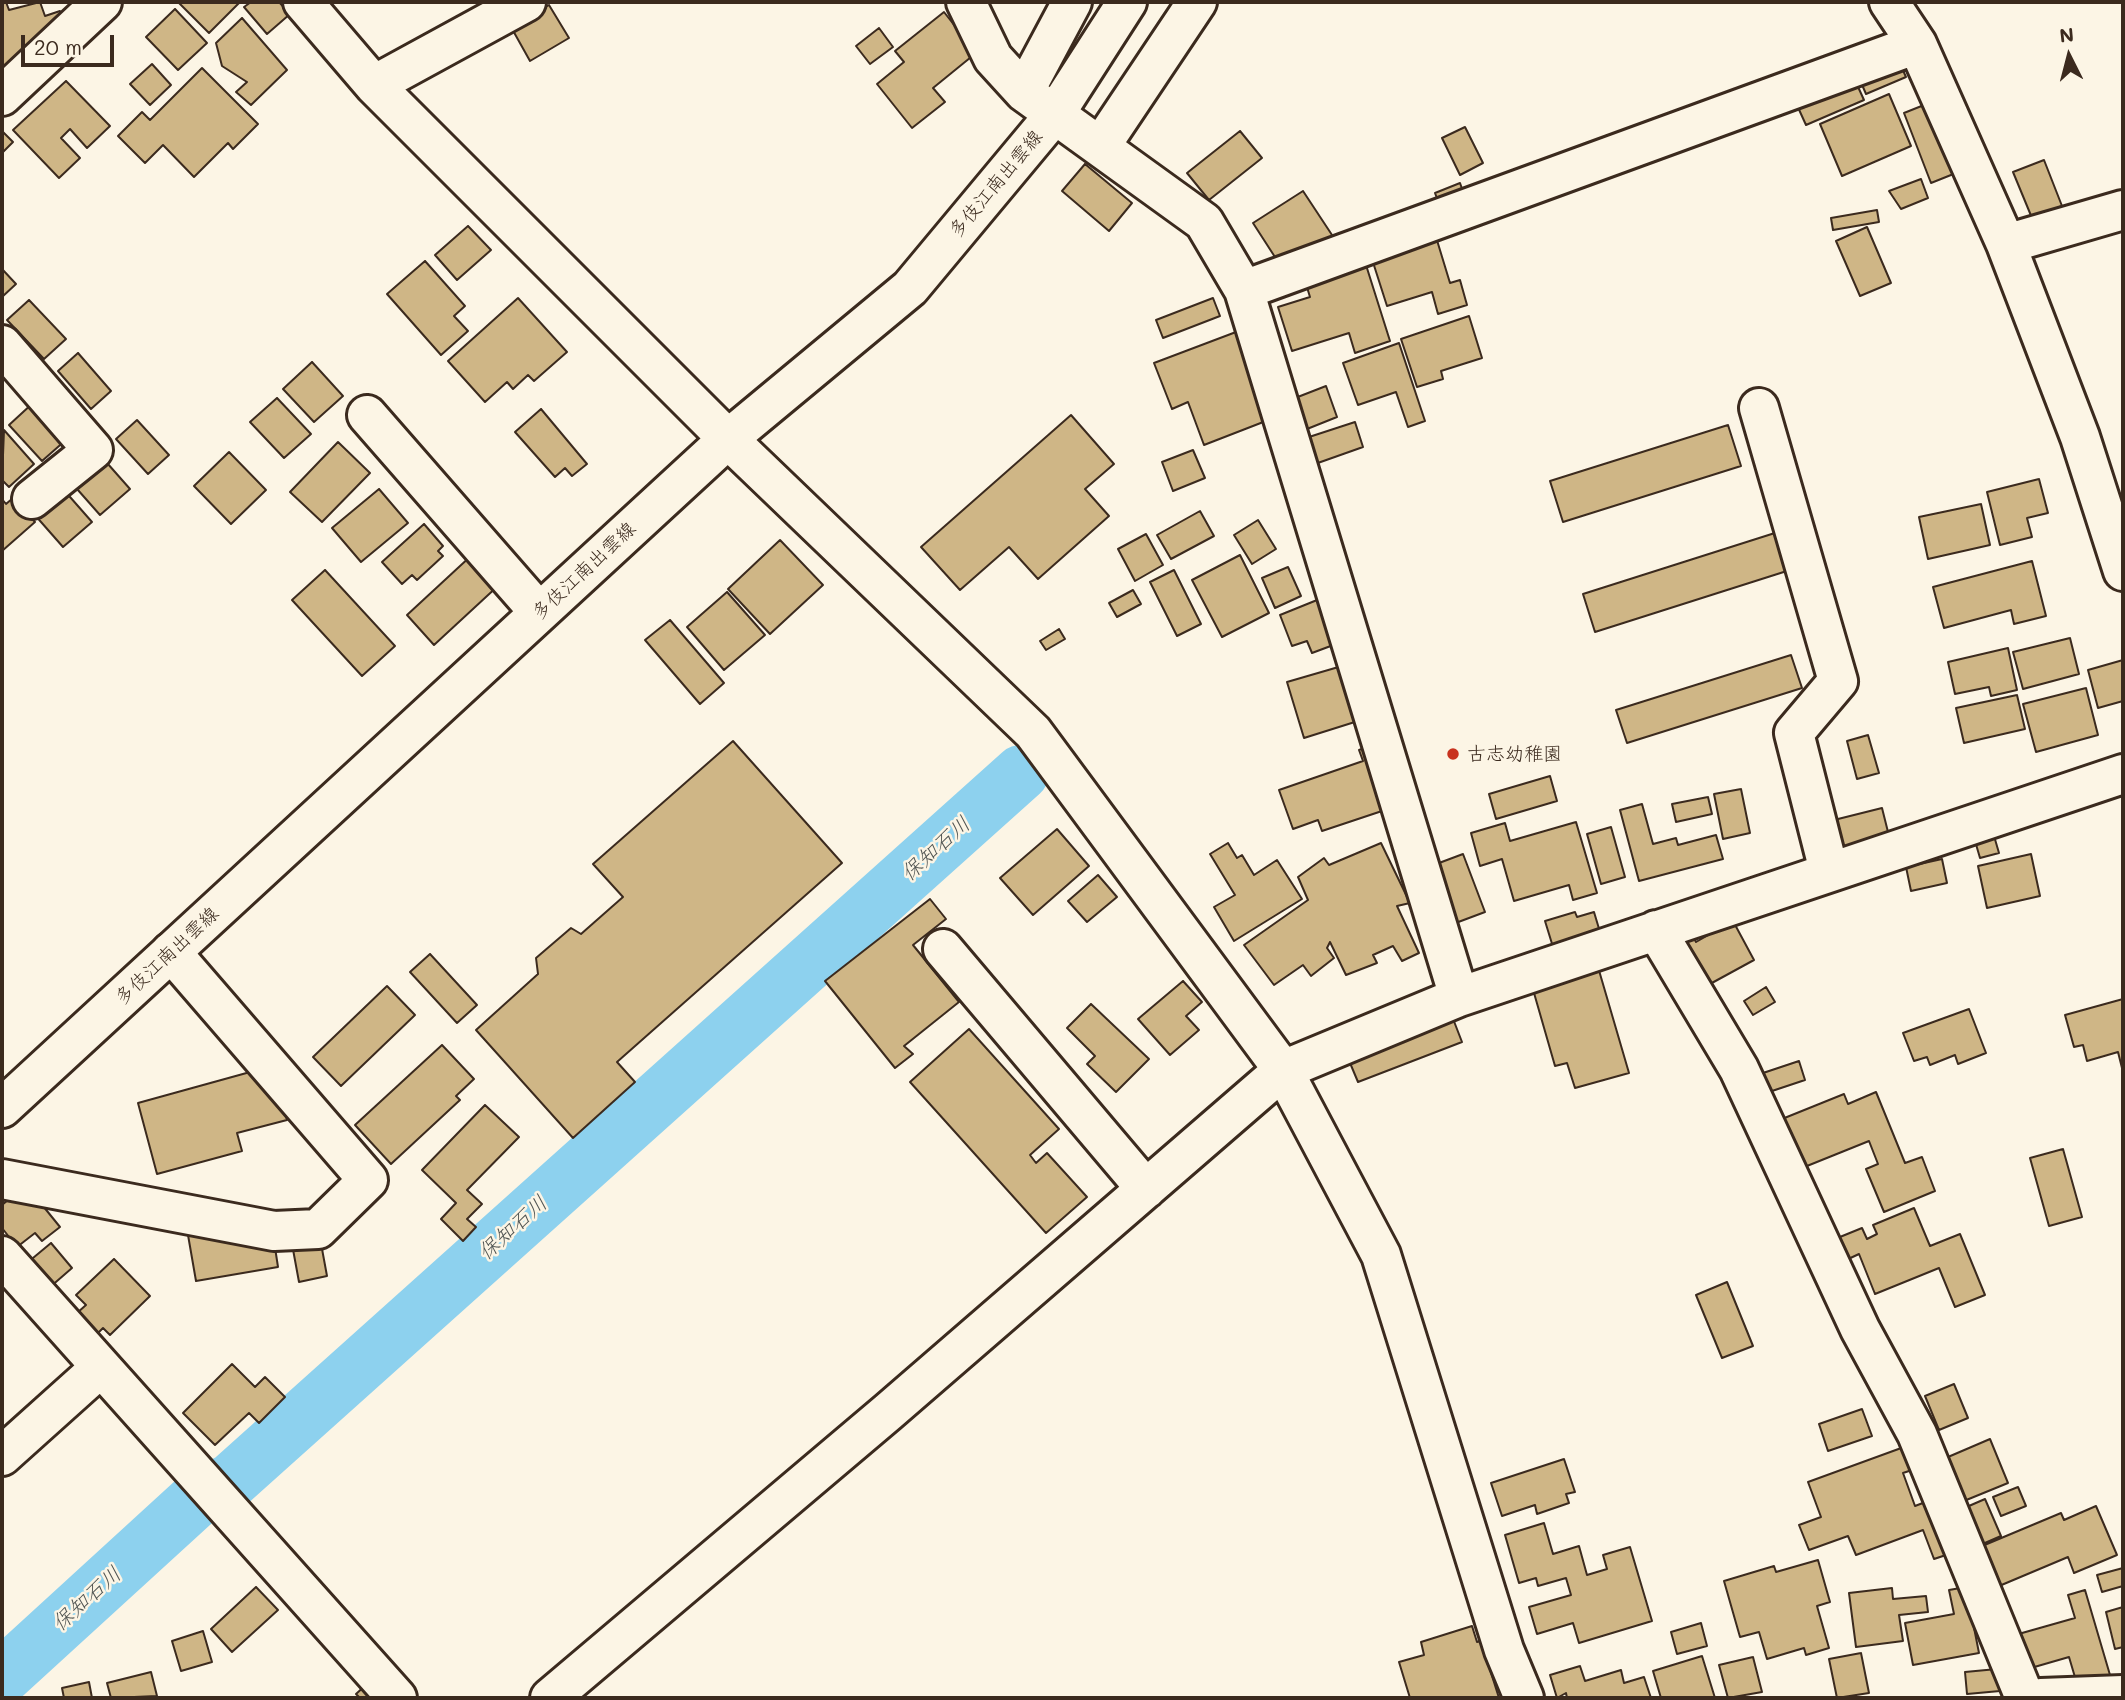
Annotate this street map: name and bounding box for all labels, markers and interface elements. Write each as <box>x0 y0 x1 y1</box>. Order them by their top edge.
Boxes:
scale bar <box>24 21 117 65</box>
north arrow <box>2034 21 2104 91</box>
text: N <box>2058 21 2075 48</box>
text: 20 m <box>34 33 82 60</box>
street label: 多伎江南出雲線 <box>945 126 1047 242</box>
street label: 多伎江南出雲線 <box>528 517 640 625</box>
place label: 古志幼稚園 <box>1467 743 1562 765</box>
marker: 古志幼稚園 <box>1445 746 1461 762</box>
water label: 保知石川 <box>896 812 976 886</box>
street label: 多伎江南出雲線 <box>111 902 223 1010</box>
water label: 保知石川 <box>473 1191 553 1265</box>
water label: 保知石川 <box>47 1562 127 1636</box>

